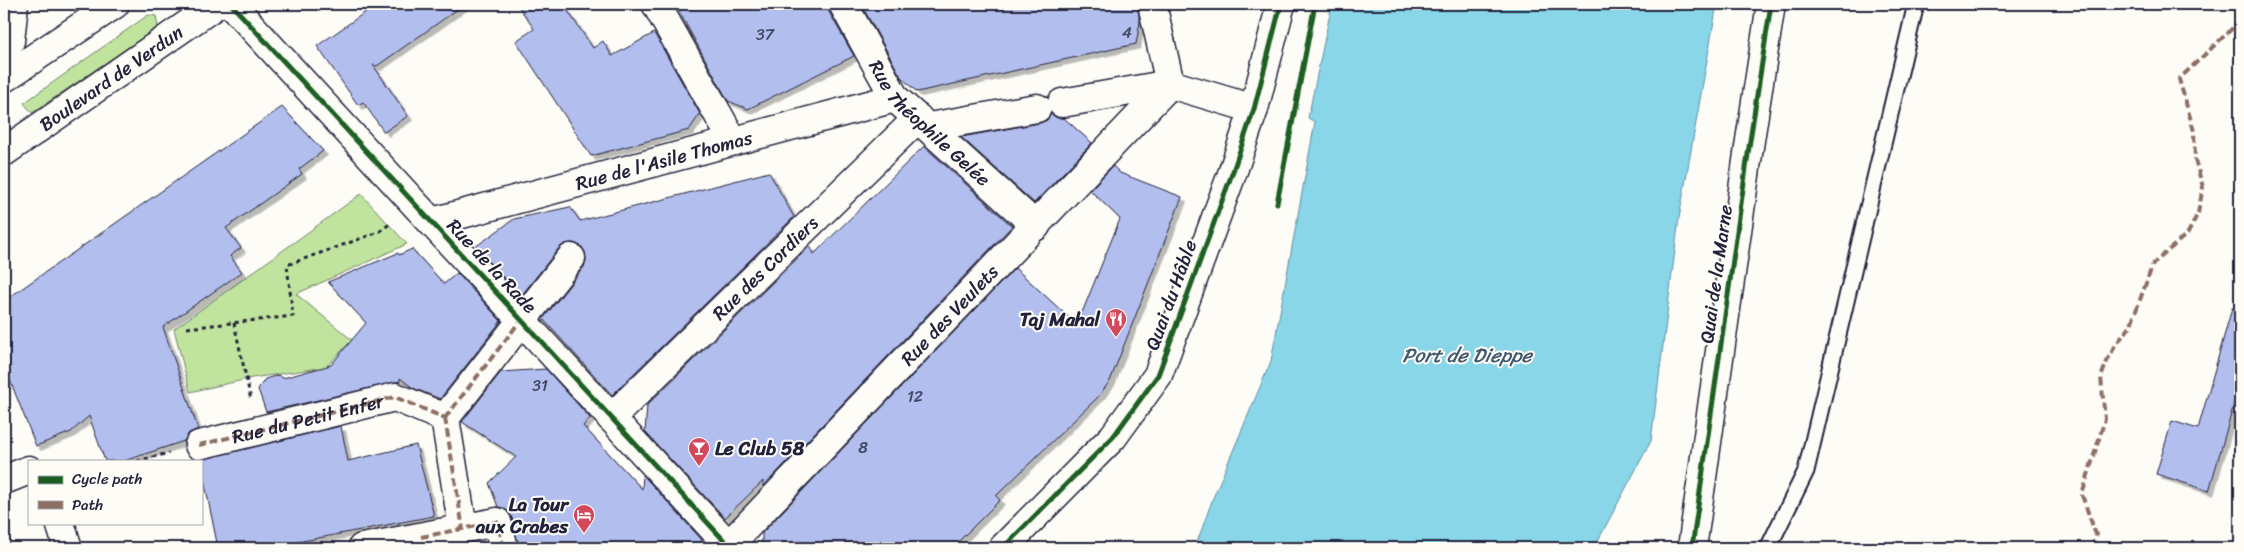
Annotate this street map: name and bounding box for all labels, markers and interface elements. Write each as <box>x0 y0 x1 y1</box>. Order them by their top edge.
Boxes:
street label: Boulevard de Verdun <box>32 16 190 140</box>
house number: 4 <box>1122 18 1132 47</box>
house number: 37 <box>756 20 775 49</box>
street label: Rue Théophile Gelée <box>860 53 999 194</box>
street label: Rue de l'Asile Thomas <box>572 120 756 199</box>
street label: Quai de la Marne <box>1690 202 1742 345</box>
street label: Rue des Cordiers <box>704 207 826 328</box>
street label: Rue de la Rade <box>439 211 545 321</box>
street label: Quai du Hâble <box>1136 235 1206 355</box>
street label: Rue des Veulets <box>892 256 1007 373</box>
place label: Taj Mahal <box>1020 303 1101 336</box>
restaurant icon: Taj Mahal <box>1104 307 1128 338</box>
water label: Port de Dieppe <box>1402 338 1534 373</box>
house number: 31 <box>532 371 548 400</box>
house number: 12 <box>907 382 923 411</box>
street label: Rue du Petit Enfer <box>229 384 388 453</box>
place label: Le Club 58 <box>715 432 805 465</box>
house number: 8 <box>858 433 868 462</box>
bar icon: Le Club 58 <box>687 436 711 467</box>
legend <box>28 460 202 524</box>
text: Cycle path <box>72 466 143 492</box>
place label: La Tour aux Crabes <box>475 488 570 543</box>
text: Path <box>72 492 103 518</box>
hotel icon: La Tour aux Crabes <box>572 503 596 534</box>

